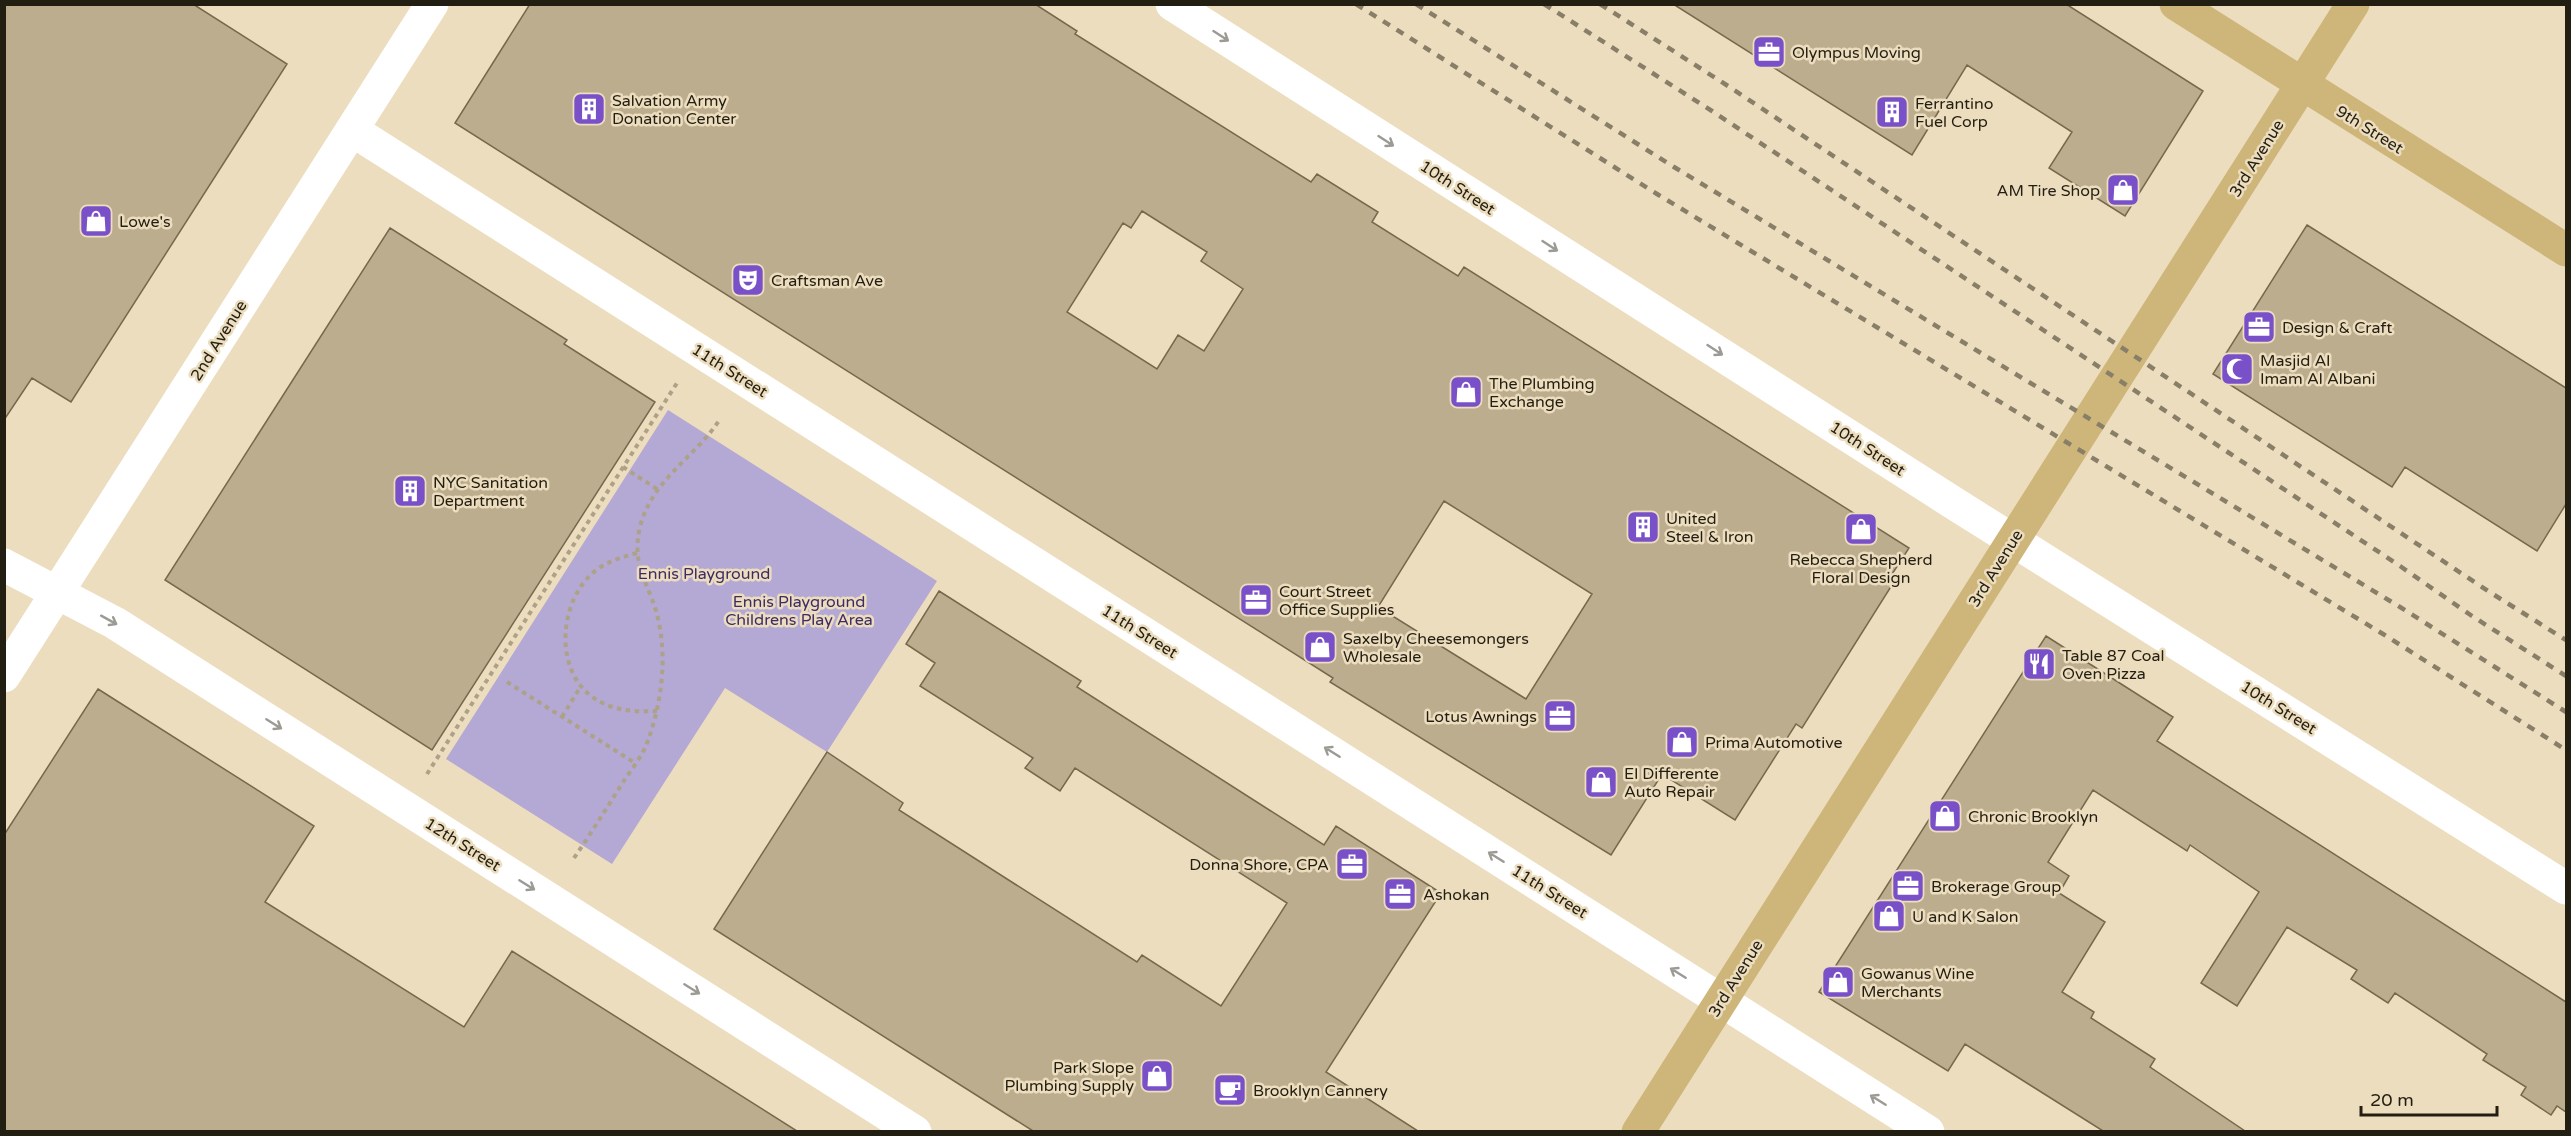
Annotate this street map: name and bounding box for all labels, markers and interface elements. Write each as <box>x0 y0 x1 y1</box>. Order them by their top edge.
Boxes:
one-way arrow <box>1212 30 1229 42</box>
office icon: Olympus Moving <box>1751 34 1787 70</box>
place label: Olympus Moving <box>1792 43 1921 63</box>
building icon: Salvation Army Donation Center <box>571 91 607 127</box>
place label: Salvation Army Donation Center <box>612 91 737 129</box>
building icon: Ferrantino Fuel Corp <box>1874 94 1910 130</box>
place label: Ferrantino Fuel Corp <box>1915 94 1994 132</box>
street label: 9th Street <box>2332 101 2407 158</box>
street label: 3rd Avenue <box>2225 116 2289 201</box>
one-way arrow <box>1377 135 1394 147</box>
street label: 10th Street <box>1416 156 1499 220</box>
shop icon: AM Tire Shop <box>2105 172 2141 208</box>
place label: AM Tire Shop <box>1996 181 2100 201</box>
shop icon: Lowe's <box>78 203 114 239</box>
place label: Lowe's <box>119 212 171 232</box>
one-way arrow <box>1541 240 1558 252</box>
theatre icon: Craftsman Ave <box>730 262 766 298</box>
place label: Craftsman Ave <box>771 271 883 291</box>
street label: 2nd Avenue <box>186 297 252 385</box>
office icon: Design & Craft <box>2241 309 2277 345</box>
place label: Design & Craft <box>2282 318 2392 338</box>
street label: 11th Street <box>688 340 771 402</box>
one-way arrow <box>1706 344 1723 357</box>
mosque icon: Masjid Al Imam Al Albani <box>2219 351 2255 387</box>
place label: Masjid Al Imam Al Albani <box>2260 351 2376 389</box>
shop icon: The Plumbing Exchange <box>1448 374 1484 410</box>
place label: The Plumbing Exchange <box>1489 374 1595 412</box>
street label: 10th Street <box>1826 417 1909 481</box>
building icon: NYC Sanitation Department <box>392 473 428 509</box>
place label: NYC Sanitation Department <box>433 473 548 511</box>
building icon: United Steel & Iron <box>1625 509 1661 545</box>
place label: United Steel & Iron <box>1666 509 1753 547</box>
shop icon: Rebecca Shepherd Floral Design <box>1843 511 1879 547</box>
street label: 3rd Avenue <box>1964 526 2028 611</box>
place label: Rebecca Shepherd Floral Design <box>1789 550 1933 588</box>
park label: Ennis Playground <box>638 564 770 584</box>
office icon: Court Street Office Supplies <box>1238 582 1274 618</box>
place label: Court Street Office Supplies <box>1279 582 1395 620</box>
park label: Ennis Playground Childrens Play Area <box>725 592 873 630</box>
street label: 11th Street <box>1098 601 1181 663</box>
one-way arrow <box>100 614 117 626</box>
shop icon: Saxelby Cheesemongers Wholesale <box>1302 629 1338 665</box>
place label: Saxelby Cheesemongers Wholesale <box>1343 629 1529 667</box>
restaurant icon: Table 87 Coal Oven Pizza <box>2021 646 2057 682</box>
place label: Table 87 Coal Oven Pizza <box>2062 646 2165 684</box>
street label: 10th Street <box>2237 677 2320 739</box>
office icon: Lotus Awnings <box>1542 698 1578 734</box>
place label: Lotus Awnings <box>1425 707 1537 727</box>
one-way arrow <box>265 718 282 730</box>
shop icon: Prima Automotive <box>1664 724 1700 760</box>
place label: Prima Automotive <box>1705 733 1843 753</box>
one-way arrow <box>1323 746 1340 759</box>
shop icon: El Differente Auto Repair <box>1583 764 1619 800</box>
place label: El Differente Auto Repair <box>1624 764 1719 802</box>
shop icon: Chronic Brooklyn <box>1927 798 1963 834</box>
place label: Chronic Brooklyn <box>1968 807 2098 827</box>
street label: 12th Street <box>421 814 504 876</box>
office icon: Donna Shore, CPA <box>1334 846 1370 882</box>
one-way arrow <box>1488 851 1505 863</box>
place label: Donna Shore, CPA <box>1189 855 1329 875</box>
street label: 11th Street <box>1508 861 1591 923</box>
office icon: Brokerage Group <box>1890 868 1926 904</box>
office icon: Ashokan <box>1382 876 1418 912</box>
place label: Brokerage Group <box>1931 877 2061 897</box>
one-way arrow <box>518 879 535 891</box>
place label: Ashokan <box>1423 885 1489 905</box>
shop icon: U and K Salon <box>1871 898 1907 934</box>
place label: U and K Salon <box>1912 907 2018 927</box>
street label: 3rd Avenue <box>1704 936 1768 1021</box>
shop icon: Gowanus Wine Merchants <box>1820 964 1856 1000</box>
place label: Gowanus Wine Merchants <box>1861 964 1974 1002</box>
one-way arrow <box>1670 966 1687 978</box>
one-way arrow <box>683 983 700 996</box>
place label: Park Slope Plumbing Supply <box>1005 1058 1134 1096</box>
shop icon: Park Slope Plumbing Supply <box>1139 1058 1175 1094</box>
cafe icon: Brooklyn Cannery <box>1212 1072 1248 1108</box>
scale bar <box>2361 1079 2498 1117</box>
place label: Brooklyn Cannery <box>1253 1081 1388 1101</box>
text: 20 m <box>2370 1089 2414 1111</box>
one-way arrow <box>1870 1094 1887 1106</box>

